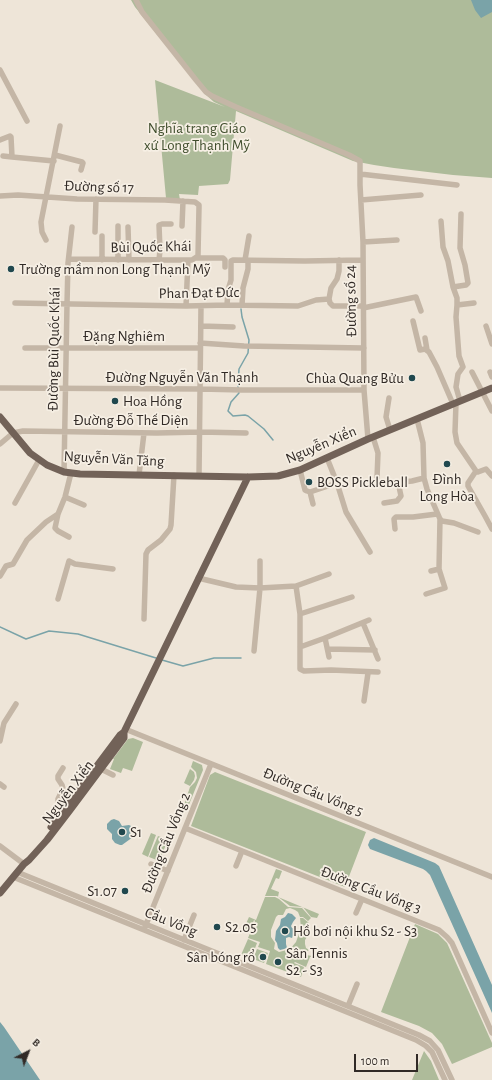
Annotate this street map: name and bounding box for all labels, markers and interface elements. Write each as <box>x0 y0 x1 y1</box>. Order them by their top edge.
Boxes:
park label: Nghĩa trang Giáo xứ Long Thạnh Mỹ <box>144 119 250 154</box>
street label: Đường số 17 <box>64 177 134 197</box>
street label: Bùi Quốc Khái <box>110 237 192 257</box>
place label: Trường mầm non Long Thạnh Mỹ <box>19 260 210 278</box>
marker: Trường mầm non Long Thạnh Mỹ <box>6 264 16 274</box>
street label: Đường số 24 <box>341 265 361 337</box>
street label: Phan Đạt Đức <box>159 283 239 303</box>
street label: Đường Bùi Quốc Khái <box>44 287 64 411</box>
street label: Đặng Nghiêm <box>83 327 165 345</box>
street label: Đường Nguyễn Văn Thạnh <box>106 368 258 386</box>
place label: Chùa Quang Bửu <box>306 369 404 387</box>
marker: Chùa Quang Bửu <box>407 373 417 383</box>
place label: Hoa Hồng <box>123 392 182 410</box>
marker: Hoa Hồng <box>110 396 120 406</box>
street label: Đường Đỗ Thế Diện <box>73 411 189 429</box>
street label: Nguyễn Xiển <box>283 422 359 468</box>
street label: Nguyễn Văn Tăng <box>63 447 165 471</box>
marker: Đình Long Hòa <box>442 459 452 469</box>
place label: Đình Long Hòa <box>419 470 475 505</box>
place label: BOSS Pickleball <box>317 473 408 491</box>
marker: BOSS Pickleball <box>304 477 314 487</box>
street label: Nguyễn Xiển <box>38 757 98 827</box>
street label: Đường Cầu Vồng 5 <box>260 764 366 820</box>
street label: Đường Cầu Vồng 2 <box>138 790 194 896</box>
place label: S1 <box>130 823 142 841</box>
marker: S1 <box>117 827 127 837</box>
street label: Đường Cầu Vồng 3 <box>318 863 424 917</box>
place label: S1.07 <box>87 882 117 900</box>
marker: S1.07 <box>120 886 130 896</box>
street label: Cầu Vồng <box>142 903 200 941</box>
place label: S2.05 <box>225 918 257 936</box>
marker: S2.05 <box>212 922 222 932</box>
place label: Hồ bơi nội khu S2 - S3 <box>293 922 417 940</box>
marker: Hồ bơi nội khu S2 - S3 <box>280 926 290 936</box>
place label: Sân Tennis S2 - S3 <box>286 944 348 979</box>
place label: Sân bóng rổ <box>187 948 255 966</box>
marker: Sân bóng rổ <box>258 952 268 962</box>
marker: Sân Tennis S2 - S3 <box>273 957 283 967</box>
north arrow <box>8 1032 48 1072</box>
text: B <box>30 1036 42 1049</box>
scale bar <box>356 1046 420 1072</box>
text: 100 m <box>361 1055 389 1067</box>

